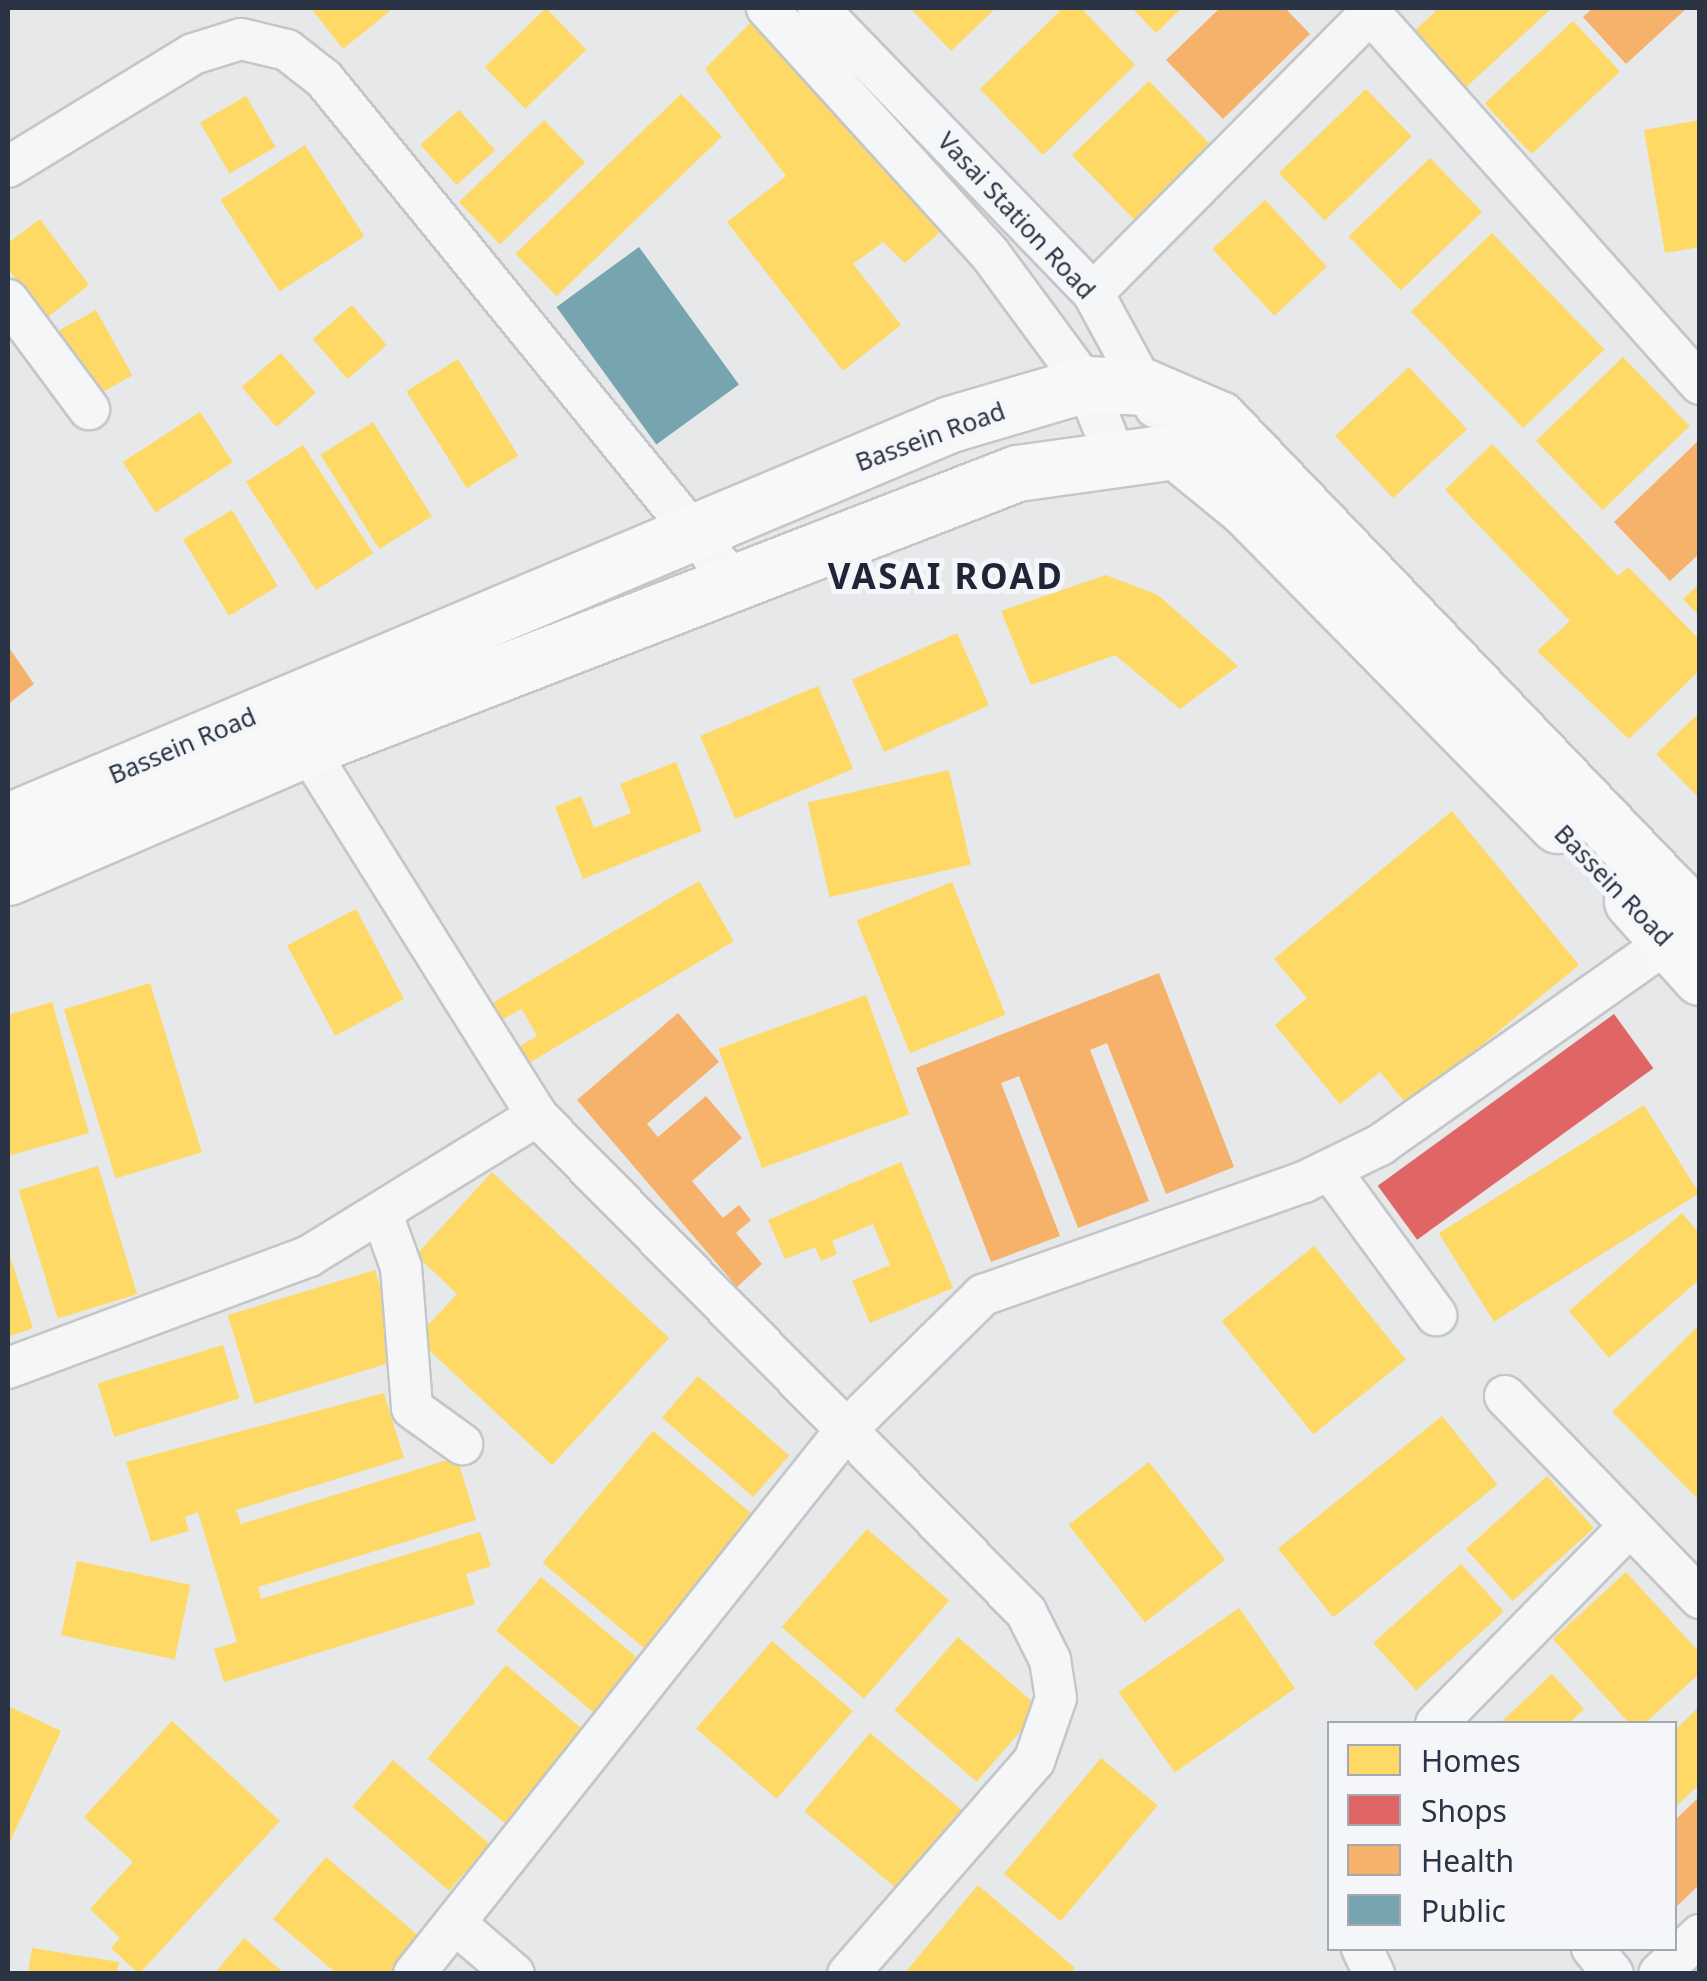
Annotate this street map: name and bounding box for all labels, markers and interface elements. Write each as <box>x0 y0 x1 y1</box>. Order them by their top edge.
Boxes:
street label: Vasai Station Road <box>932 125 1102 305</box>
street label: Bassein Road <box>851 395 1009 477</box>
district label: VASAI ROAD <box>828 555 1064 597</box>
street label: Bassein Road <box>104 701 260 789</box>
street label: Bassein Road <box>1549 818 1679 952</box>
legend <box>1327 1721 1677 1951</box>
text: Homes <box>1421 1740 1521 1781</box>
text: Shops <box>1421 1790 1507 1831</box>
text: Health <box>1421 1840 1514 1881</box>
text: Public <box>1421 1890 1506 1931</box>

